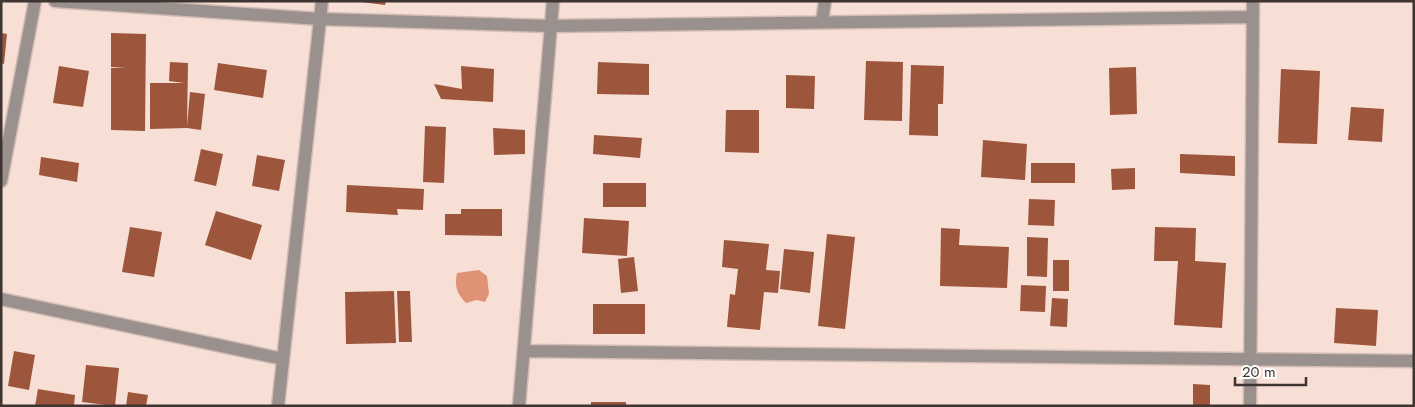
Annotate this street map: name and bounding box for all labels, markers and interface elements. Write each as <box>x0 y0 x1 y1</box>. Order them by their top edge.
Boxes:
scale bar <box>1235 354 1306 386</box>
text: 20 m <box>1242 361 1276 383</box>

